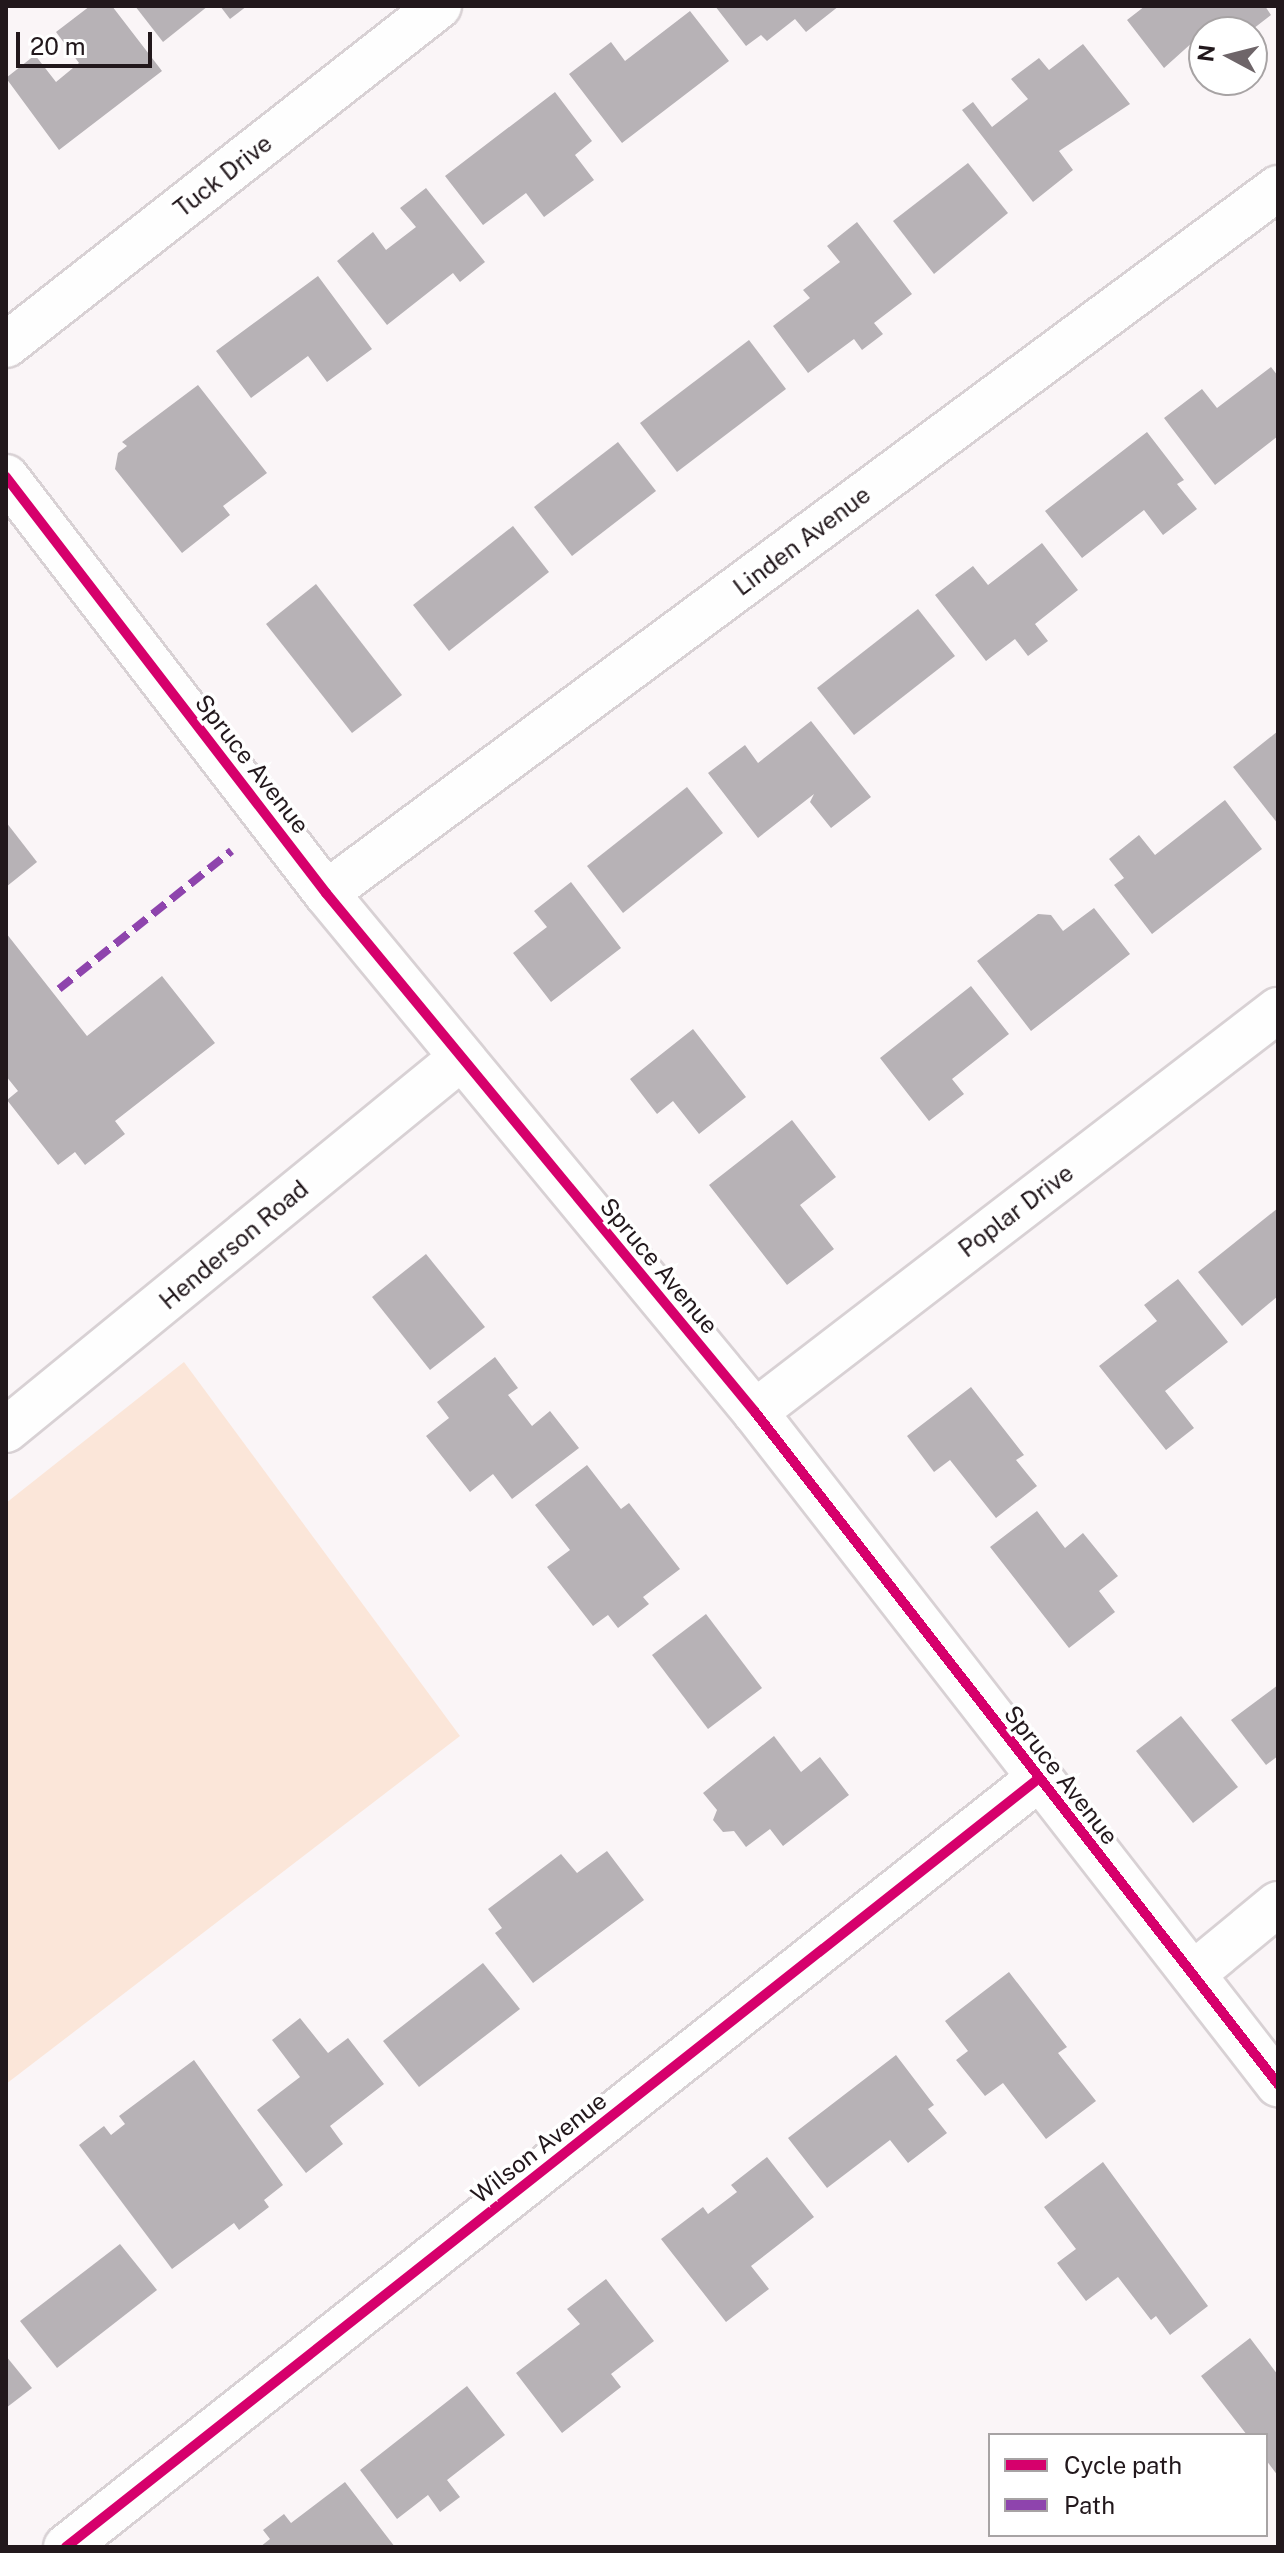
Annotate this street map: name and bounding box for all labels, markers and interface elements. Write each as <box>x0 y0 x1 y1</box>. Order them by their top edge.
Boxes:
scale bar <box>20 16 156 66</box>
north arrow <box>1188 16 1268 96</box>
text: 20 m <box>30 32 86 60</box>
text: N <box>1192 43 1220 63</box>
street label: Tuck Drive <box>168 129 278 223</box>
street label: Linden Avenue <box>728 480 876 602</box>
street label: Spruce Avenue <box>189 689 315 839</box>
street label: Poplar Drive <box>953 1159 1079 1263</box>
street label: Henderson Road <box>154 1174 314 1316</box>
street label: Spruce Avenue <box>594 1192 724 1340</box>
street label: Spruce Avenue <box>998 1700 1124 1850</box>
street label: Wilson Avenue <box>466 2086 612 2210</box>
legend <box>988 2433 1268 2537</box>
text: Cycle path <box>1064 2451 1182 2479</box>
text: Path <box>1064 2491 1115 2519</box>

